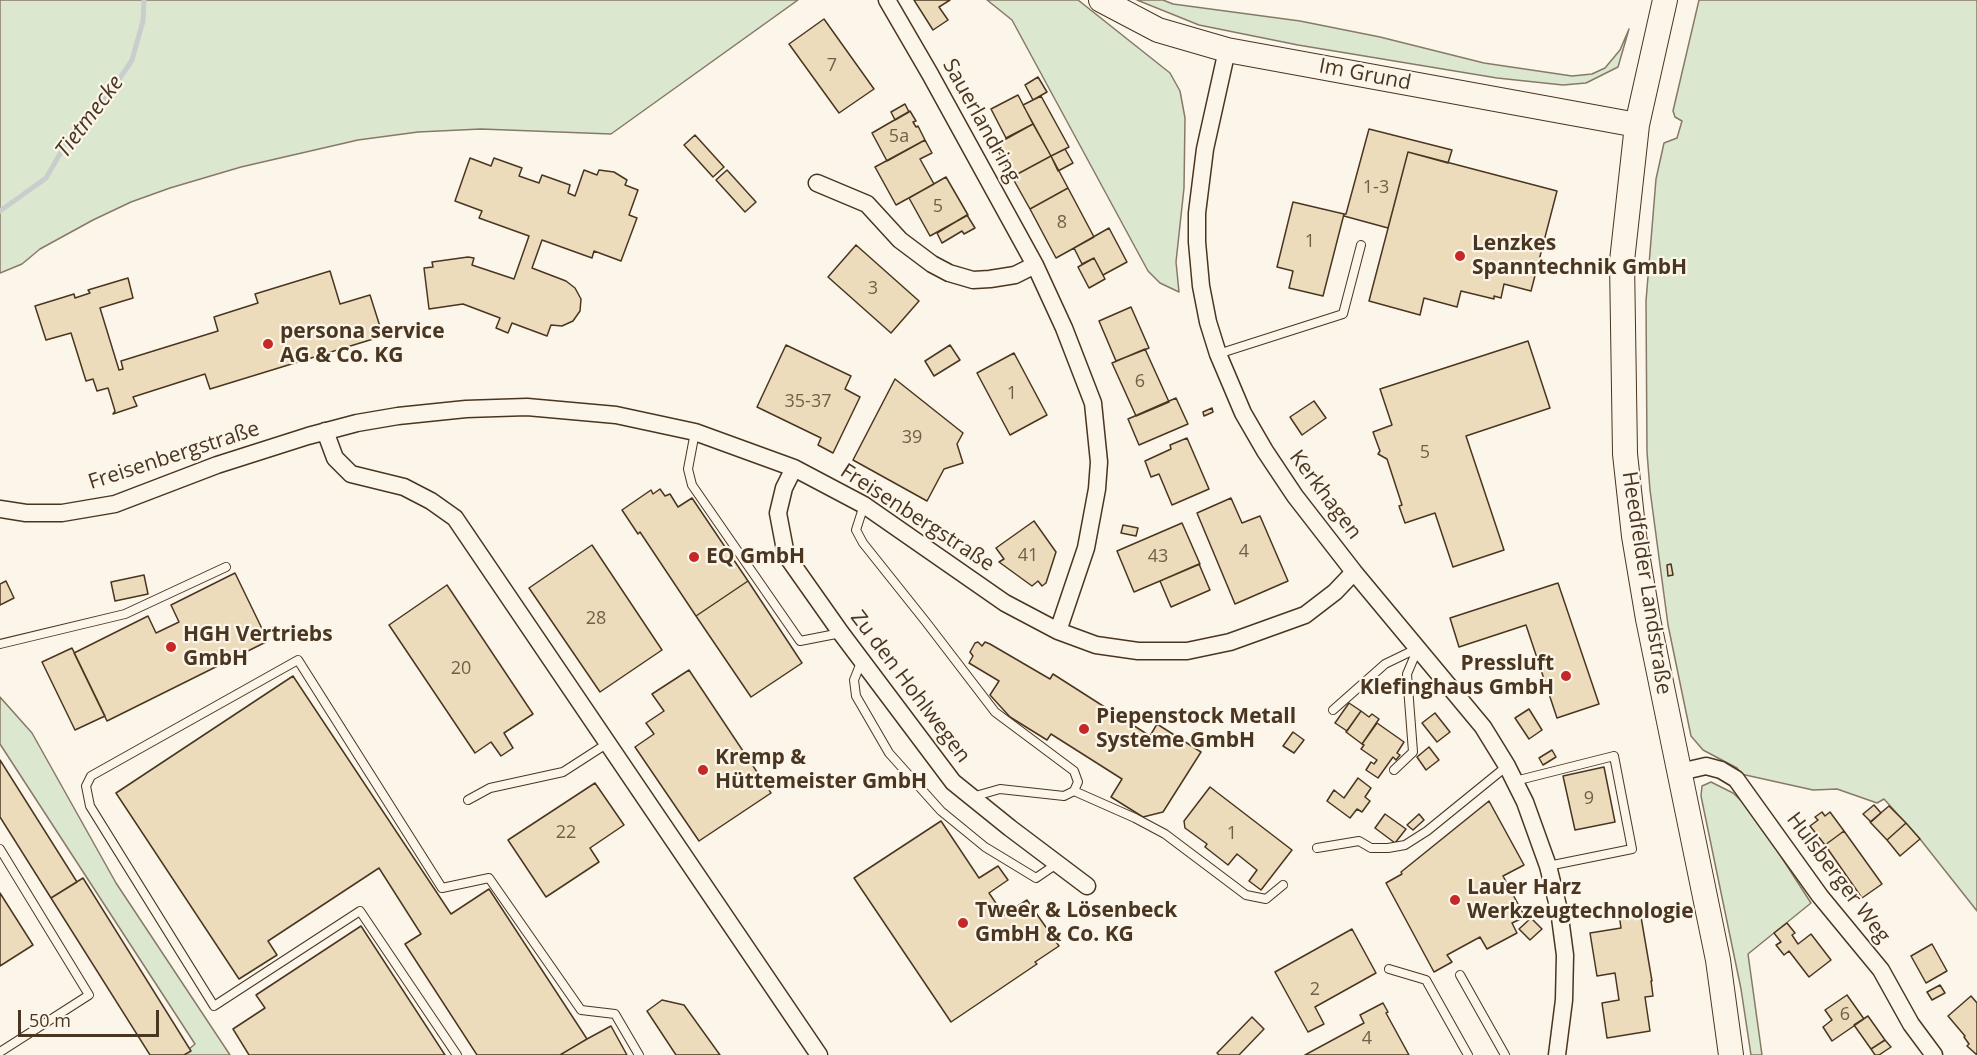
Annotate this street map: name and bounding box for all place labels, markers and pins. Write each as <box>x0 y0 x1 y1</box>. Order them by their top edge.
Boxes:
place label: Lenzkes Spanntechnik GmbH <box>1472 231 1687 281</box>
marker: Lenzkes Spanntechnik GmbH <box>1453 249 1467 263</box>
place label: persona service AG & Co. KG <box>280 319 445 369</box>
marker: persona service AG & Co. KG <box>261 337 275 351</box>
place label: EQ GmbH <box>706 544 805 570</box>
marker: EQ GmbH <box>687 550 701 564</box>
place label: HGH Vertriebs GmbH <box>183 622 333 672</box>
marker: HGH Vertriebs GmbH <box>164 640 178 654</box>
place label: Pressluft Klefinghaus GmbH <box>1360 651 1554 701</box>
marker: Pressluft Klefinghaus GmbH <box>1559 669 1573 683</box>
place label: Piepenstock Metall Systeme GmbH <box>1096 704 1296 754</box>
marker: Piepenstock Metall Systeme GmbH <box>1077 722 1091 736</box>
place label: Kremp & Hüttemeister GmbH <box>715 745 927 795</box>
marker: Kremp & Hüttemeister GmbH <box>696 763 710 777</box>
place label: Lauer Harz Werkzeugtechnologie <box>1467 875 1694 925</box>
marker: Lauer Harz Werkzeugtechnologie <box>1448 893 1462 907</box>
place label: Tweer & Lösenbeck GmbH & Co. KG <box>975 898 1177 948</box>
marker: Tweer & Lösenbeck GmbH & Co. KG <box>956 916 970 930</box>

